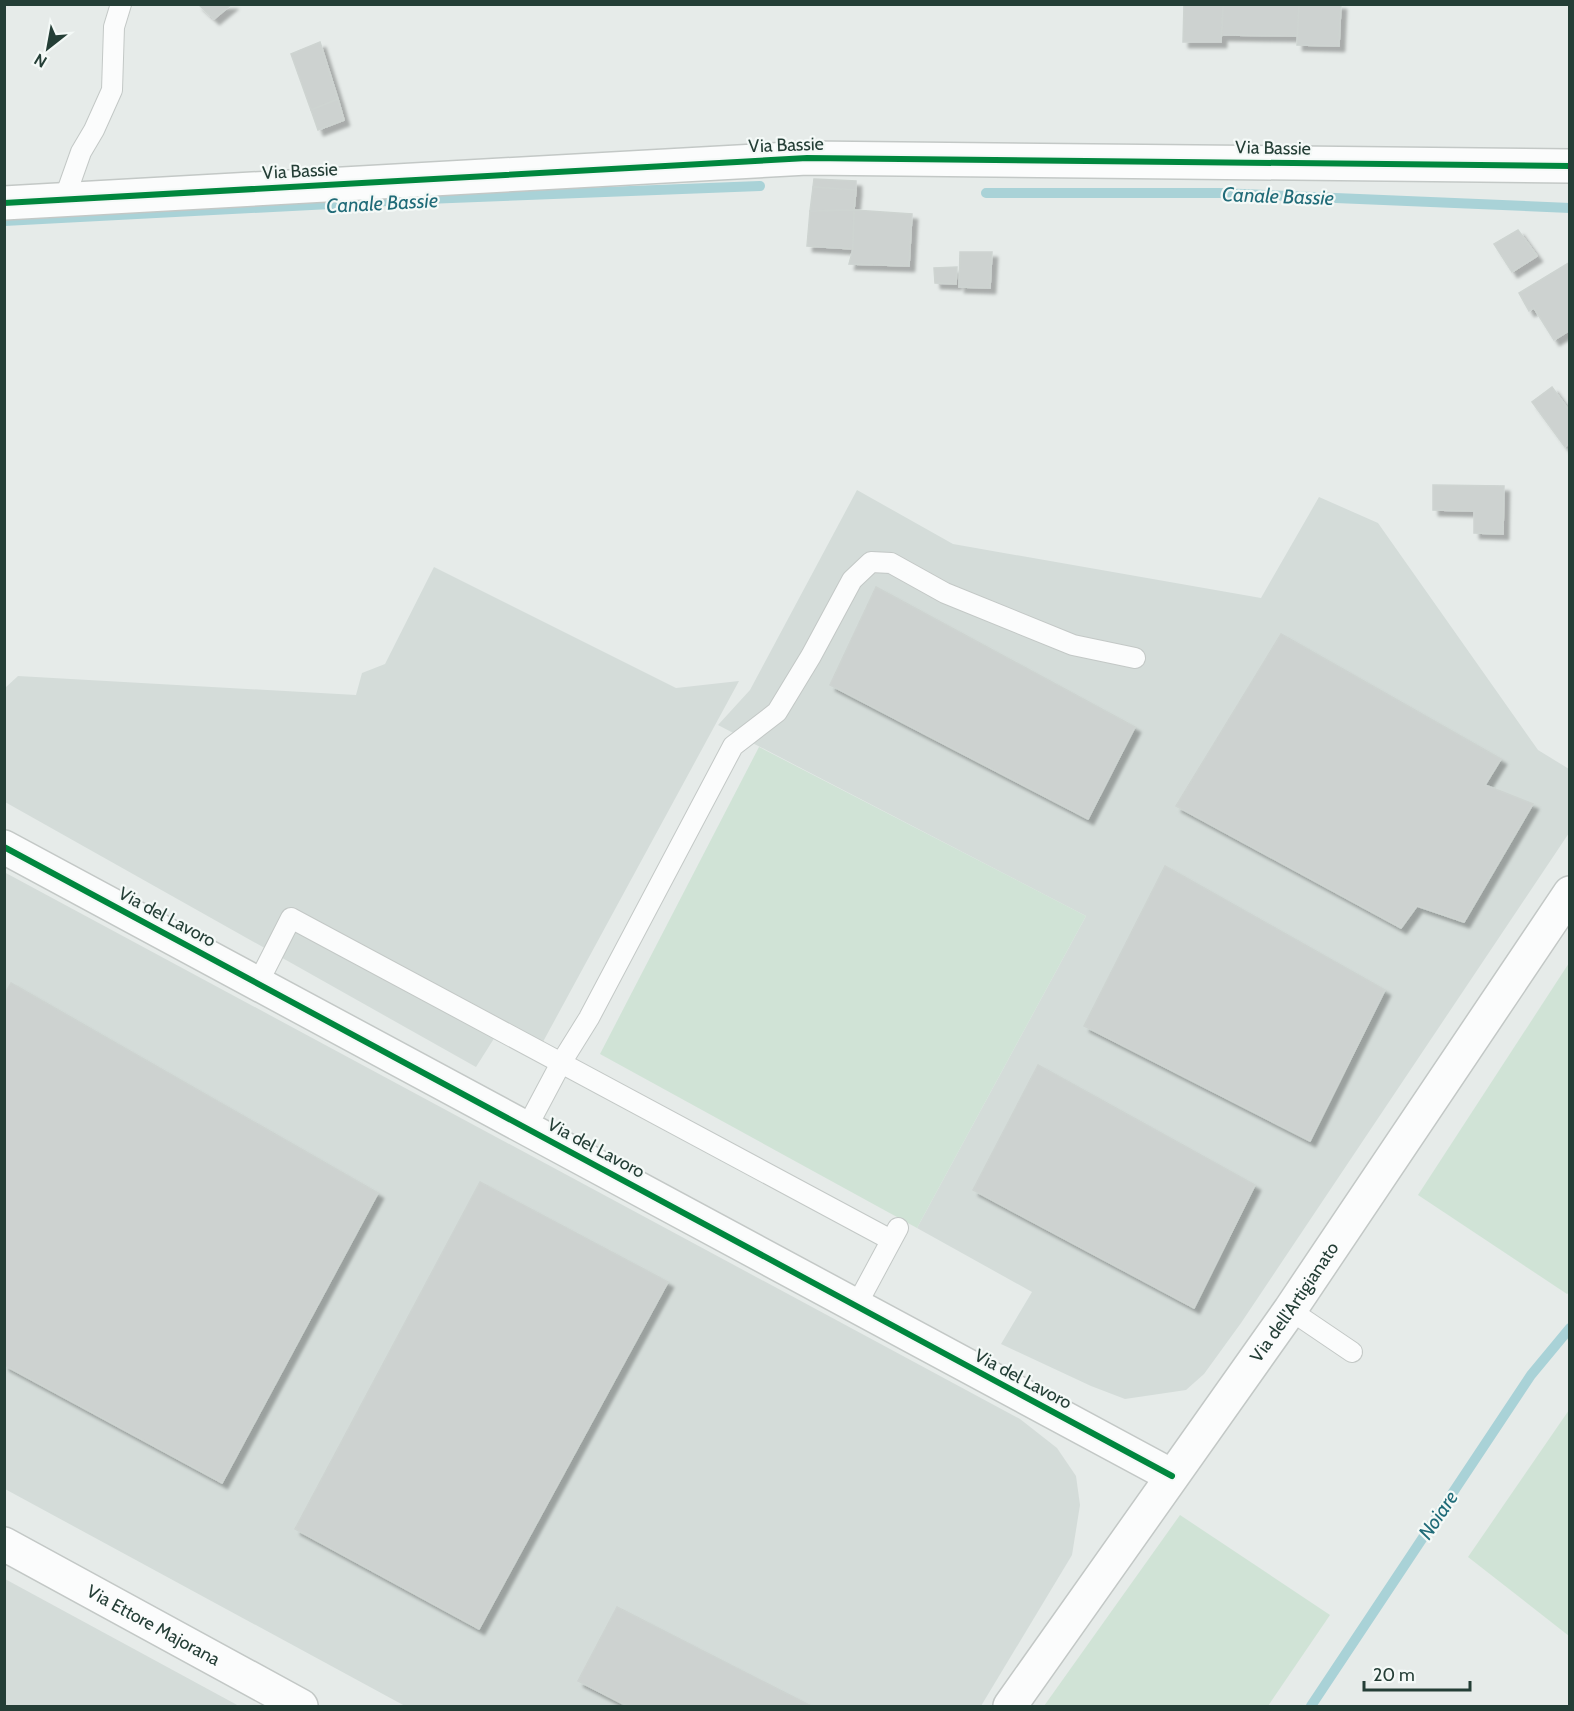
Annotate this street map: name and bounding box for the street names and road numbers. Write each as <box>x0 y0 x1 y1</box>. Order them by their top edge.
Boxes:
street label: Via Bassie <box>748 133 824 157</box>
street label: Via Bassie <box>1235 136 1311 160</box>
street label: Via Bassie <box>262 158 338 184</box>
street label: Via del Lavoro <box>115 882 220 952</box>
street label: Via del Lavoro <box>544 1113 649 1183</box>
street label: Via dell'Artigianato <box>1245 1238 1344 1367</box>
street label: Via del Lavoro <box>971 1344 1076 1414</box>
street label: Via Ettore Majorana <box>83 1580 224 1671</box>

